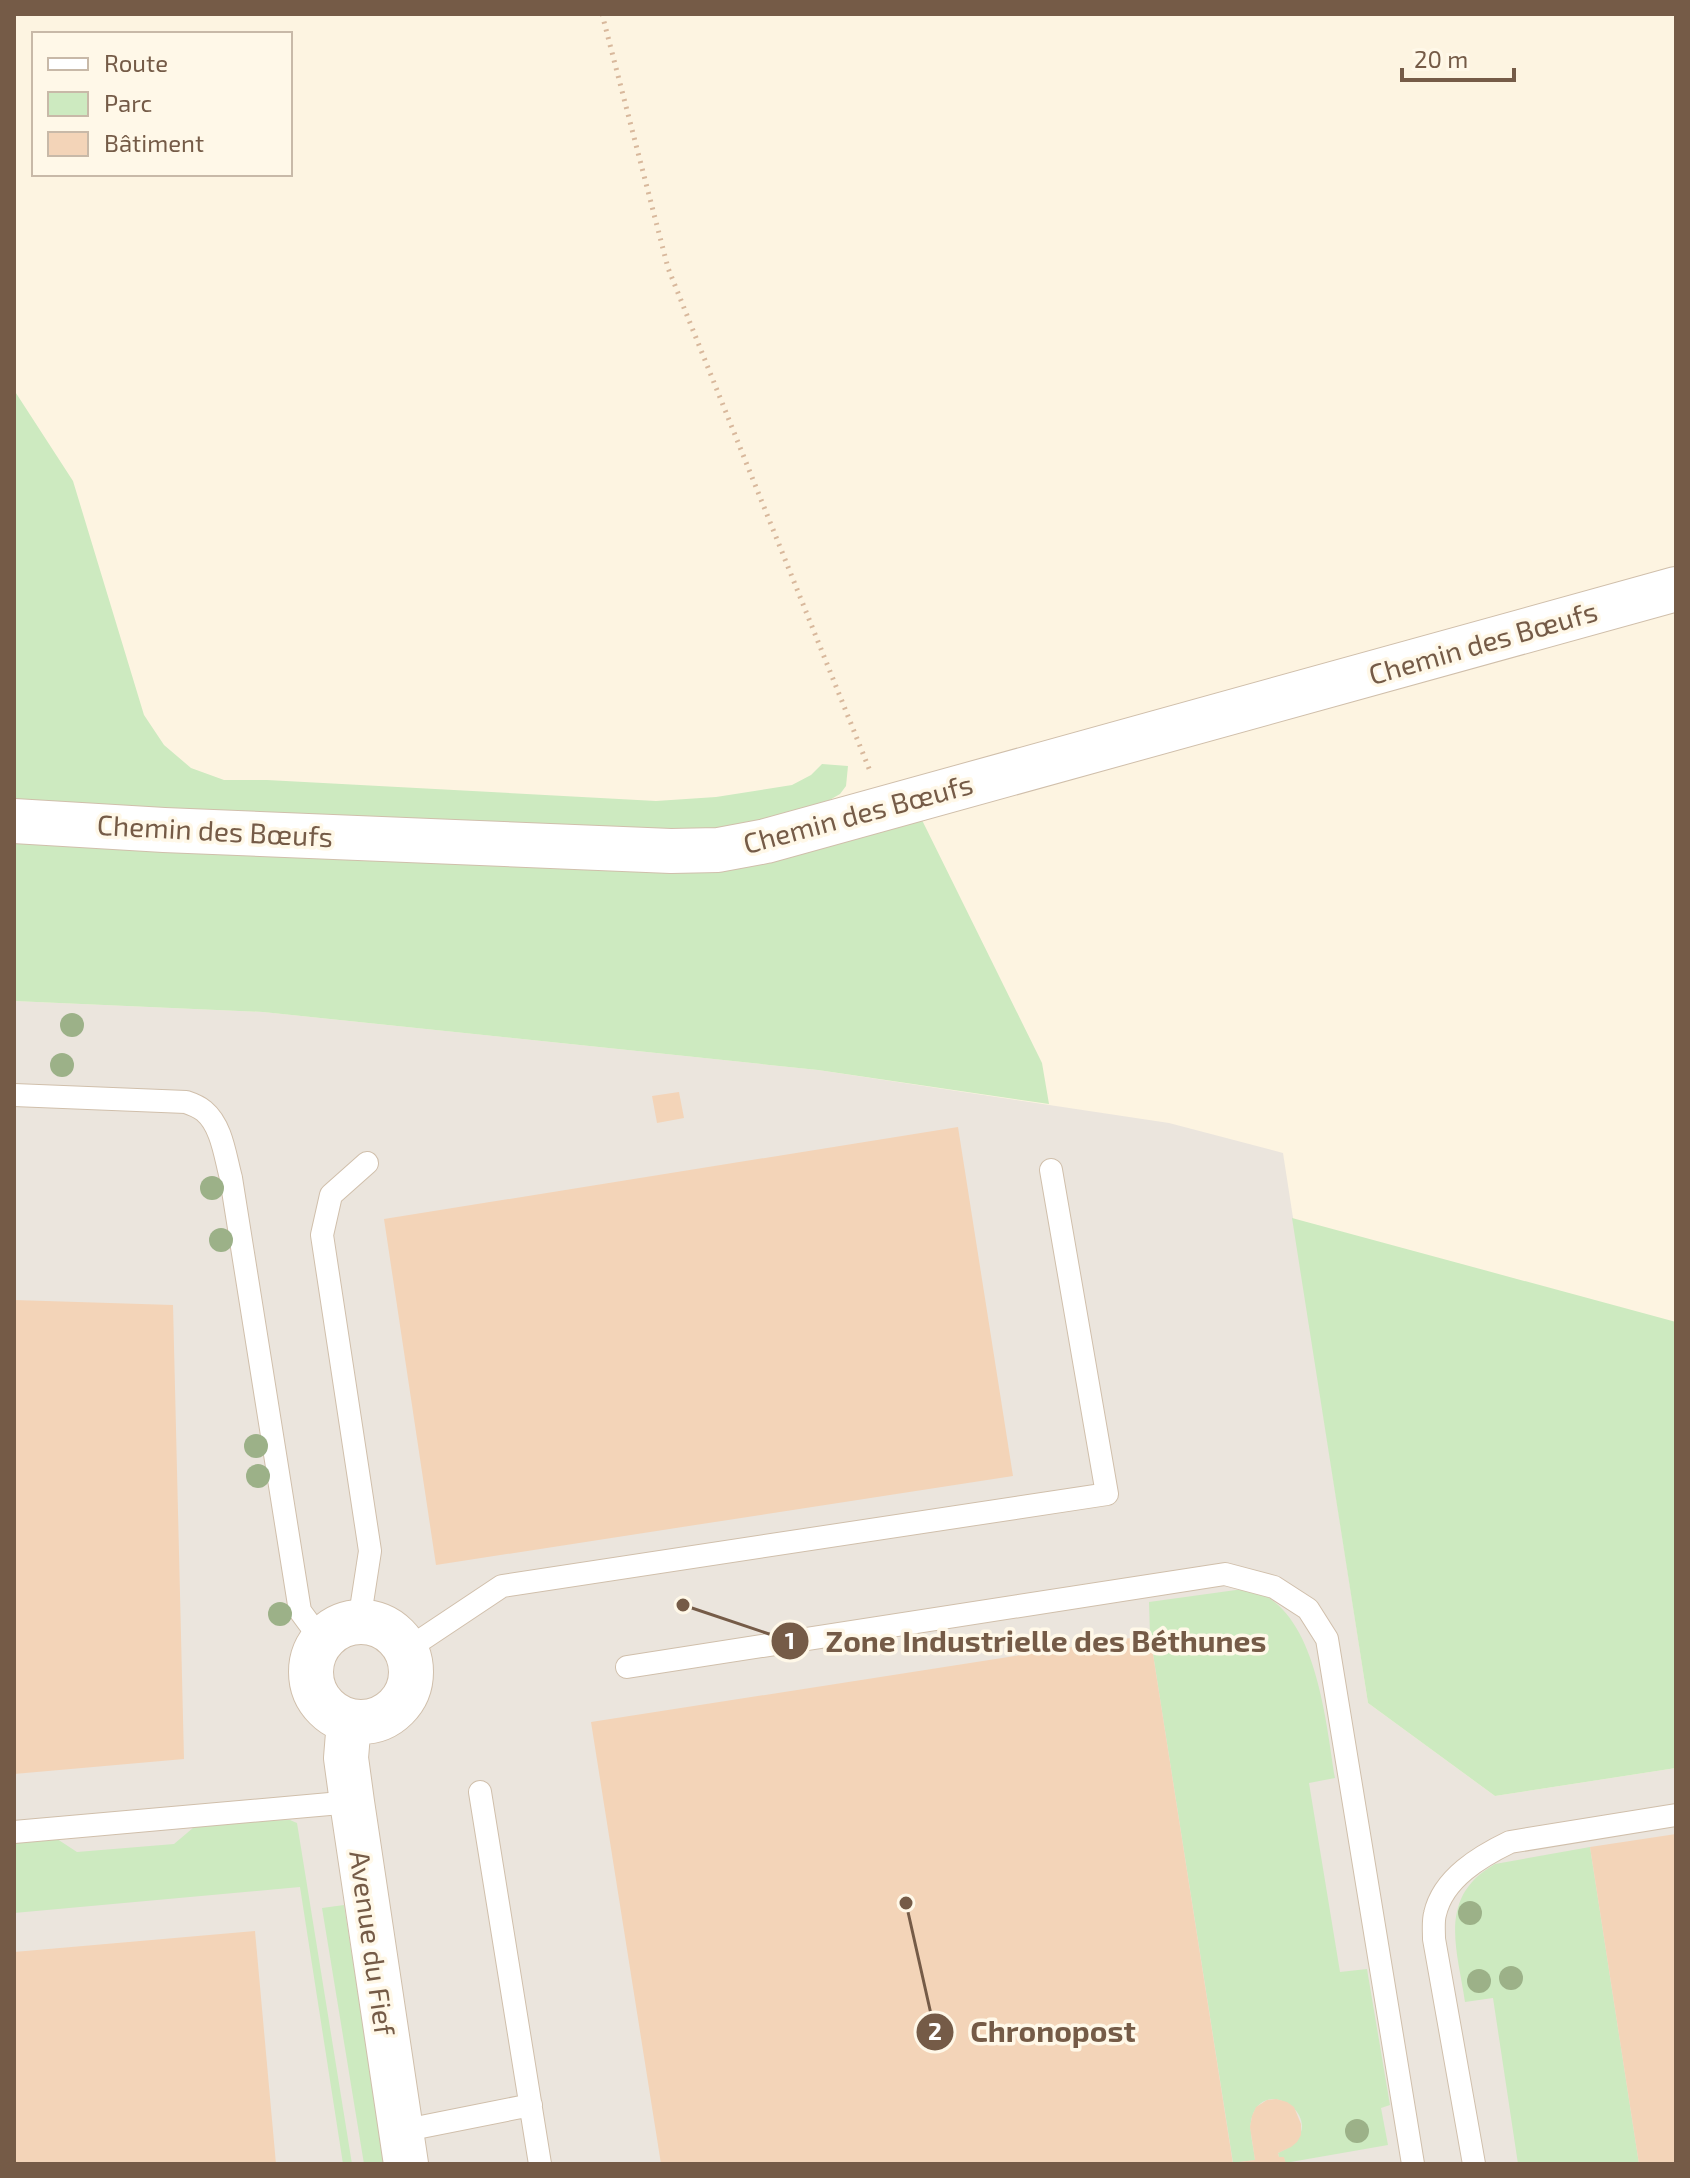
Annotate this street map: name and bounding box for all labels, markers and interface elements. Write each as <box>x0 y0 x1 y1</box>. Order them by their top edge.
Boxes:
legend <box>32 32 292 176</box>
scale bar <box>1402 32 1514 82</box>
text: 20 m <box>1414 44 1468 73</box>
text: Route <box>104 48 168 77</box>
text: Parc <box>104 88 152 117</box>
text: Bâtiment <box>104 128 204 157</box>
street label: Chemin des Bœufs <box>1364 593 1601 691</box>
street label: Chemin des Bœufs <box>739 766 976 860</box>
street label: Chemin des Bœufs <box>96 807 334 853</box>
callout: Zone Industrielle des Béthunes <box>770 1614 1283 1668</box>
text: Zone Industrielle des Béthunes <box>826 1622 1266 1658</box>
text: 1 <box>785 1625 795 1654</box>
street label: Avenue du Fief <box>343 1848 403 2039</box>
callout: Chronopost <box>915 2005 1152 2059</box>
text: Chronopost <box>970 2012 1136 2048</box>
text: 2 <box>928 2016 942 2045</box>

